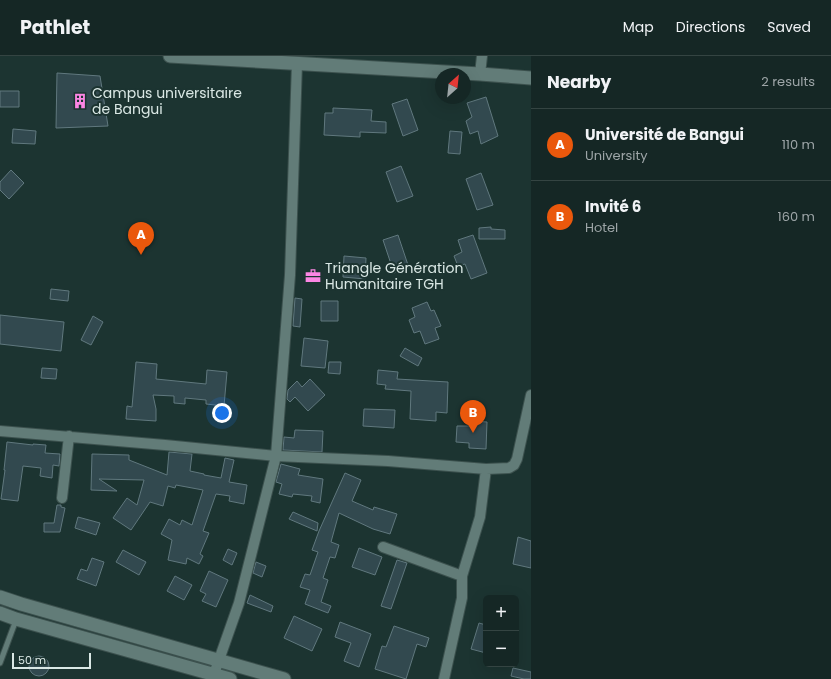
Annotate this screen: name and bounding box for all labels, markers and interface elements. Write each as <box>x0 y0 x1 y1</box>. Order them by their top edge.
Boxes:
text: Pathlet <box>20 14 90 41</box>
text: Map <box>623 17 654 37</box>
text: Directions <box>676 17 745 37</box>
text: Saved <box>767 17 811 37</box>
north arrow <box>435 68 471 104</box>
text: Nearby <box>547 70 611 94</box>
text: 2 results <box>761 72 815 91</box>
place label: Campus universitaire de Bangui <box>92 83 242 119</box>
building icon: Campus universitaire de Bangui <box>71 92 89 110</box>
text: Université de Bangui <box>585 124 744 145</box>
text: A <box>555 135 565 154</box>
text: 110 m <box>782 135 815 154</box>
text: University <box>585 146 648 165</box>
text: Invité 6 <box>585 196 641 217</box>
text: B <box>556 207 564 226</box>
text: 160 m <box>778 207 815 226</box>
text: Hotel <box>585 218 618 237</box>
pin: A <box>128 222 154 255</box>
place label: Triangle Génération Humanitaire TGH <box>325 258 463 294</box>
office icon: Triangle Génération Humanitaire TGH <box>304 267 322 285</box>
pin: B <box>460 400 486 433</box>
your location <box>212 403 232 423</box>
map controls <box>483 595 519 667</box>
button: + <box>483 595 519 631</box>
button: − <box>483 631 519 667</box>
scale bar <box>12 651 91 670</box>
text: 50 m <box>18 652 46 668</box>

